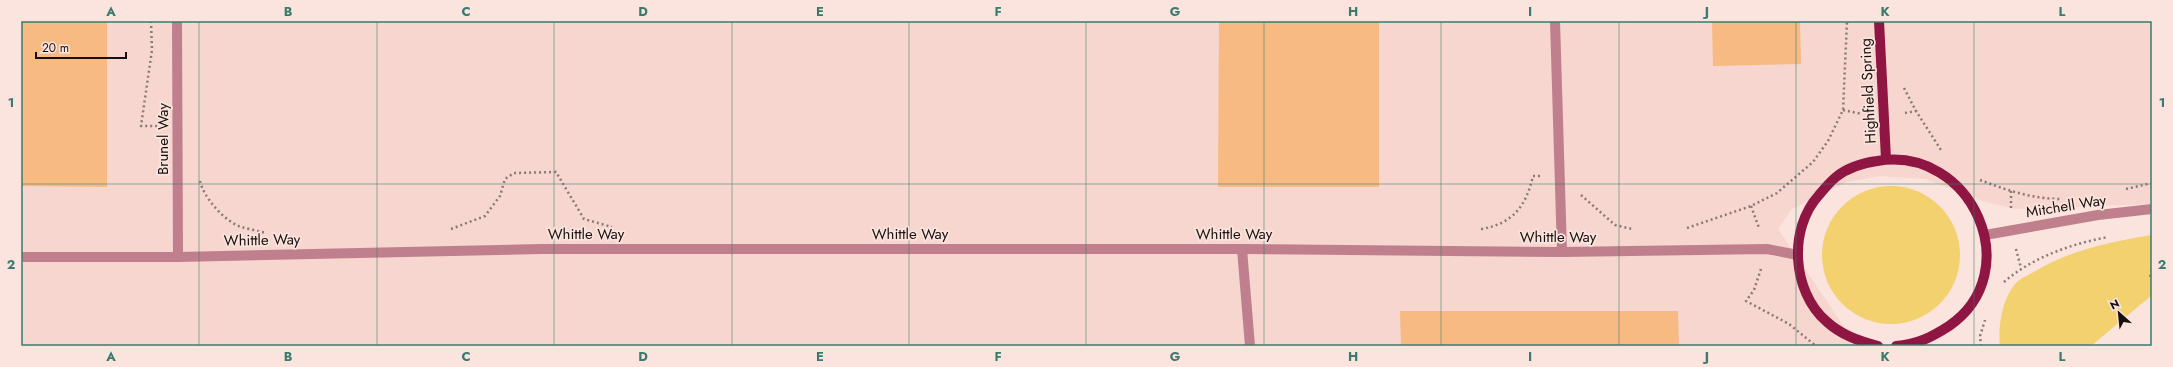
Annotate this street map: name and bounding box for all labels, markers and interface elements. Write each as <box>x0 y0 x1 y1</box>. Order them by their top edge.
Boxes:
text: A <box>105 2 116 21</box>
text: B <box>284 2 293 21</box>
text: C <box>461 2 471 21</box>
text: D <box>638 2 648 21</box>
text: E <box>816 2 824 21</box>
text: F <box>994 2 1002 21</box>
text: G <box>1170 2 1181 21</box>
text: H <box>1348 2 1358 21</box>
text: I <box>1528 2 1532 21</box>
text: J <box>1702 2 1709 21</box>
text: K <box>1880 2 1890 21</box>
text: L <box>2059 2 2066 21</box>
scale bar <box>36 34 126 60</box>
street label: Highfield Spring <box>1854 38 1882 144</box>
text: 20 m <box>42 39 69 57</box>
text: 1 <box>8 93 14 112</box>
text: 1 <box>2159 93 2165 112</box>
street label: Brunel Way <box>152 103 174 175</box>
street label: Mitchell Way <box>2024 189 2108 223</box>
street label: Whittle Way <box>548 223 625 245</box>
street label: Whittle Way <box>872 223 949 245</box>
street label: Whittle Way <box>1196 223 1273 245</box>
street label: Whittle Way <box>1520 226 1597 248</box>
street label: Whittle Way <box>224 228 301 252</box>
text: 2 <box>7 255 15 274</box>
text: 2 <box>2158 255 2166 274</box>
north arrow <box>2099 293 2139 333</box>
text: N <box>2107 295 2122 313</box>
text: A <box>105 347 116 366</box>
text: B <box>284 347 293 366</box>
text: C <box>461 347 471 366</box>
text: D <box>638 347 648 366</box>
text: E <box>816 347 824 366</box>
text: F <box>994 347 1002 366</box>
text: G <box>1170 347 1181 366</box>
text: H <box>1348 347 1358 366</box>
text: I <box>1528 347 1532 366</box>
text: J <box>1702 347 1709 366</box>
text: K <box>1880 347 1890 366</box>
text: L <box>2059 347 2066 366</box>

